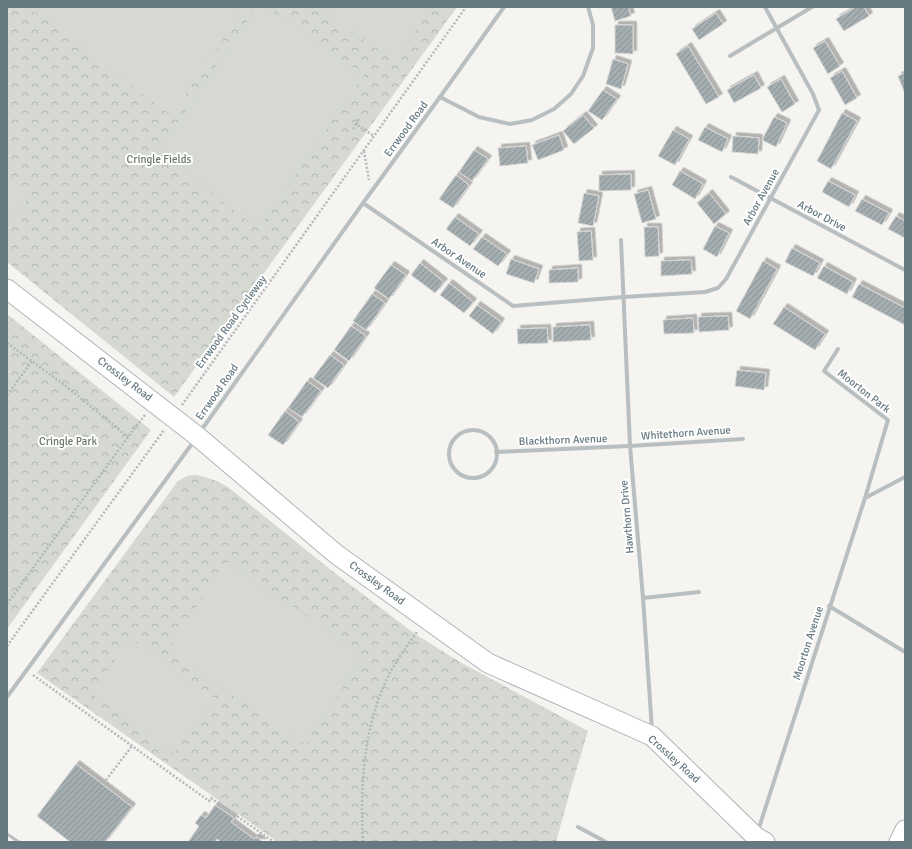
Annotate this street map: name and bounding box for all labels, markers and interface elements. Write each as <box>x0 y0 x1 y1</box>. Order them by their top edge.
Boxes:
street label: Errwood Road <box>381 99 431 159</box>
park label: Cringle Fields <box>127 153 192 166</box>
street label: Arbor Avenue <box>740 166 782 228</box>
street label: Arbor Drive <box>795 198 849 234</box>
street label: Arbor Avenue <box>429 235 489 281</box>
street label: Errwood Road Cycleway <box>193 272 270 371</box>
street label: Crossley Road <box>95 354 155 404</box>
street label: Errwood Road <box>193 361 241 423</box>
street label: Moorton Park <box>835 366 893 416</box>
street label: Whitethorn Avenue <box>641 423 731 443</box>
street label: Blackthorn Avenue <box>519 432 607 448</box>
park label: Cringle Park <box>39 435 97 448</box>
street label: Hawthorn Drive <box>617 480 637 554</box>
street label: Crossley Road <box>347 559 407 608</box>
street label: Moorton Avenue <box>790 604 826 682</box>
street label: Crossley Road <box>645 732 703 786</box>

